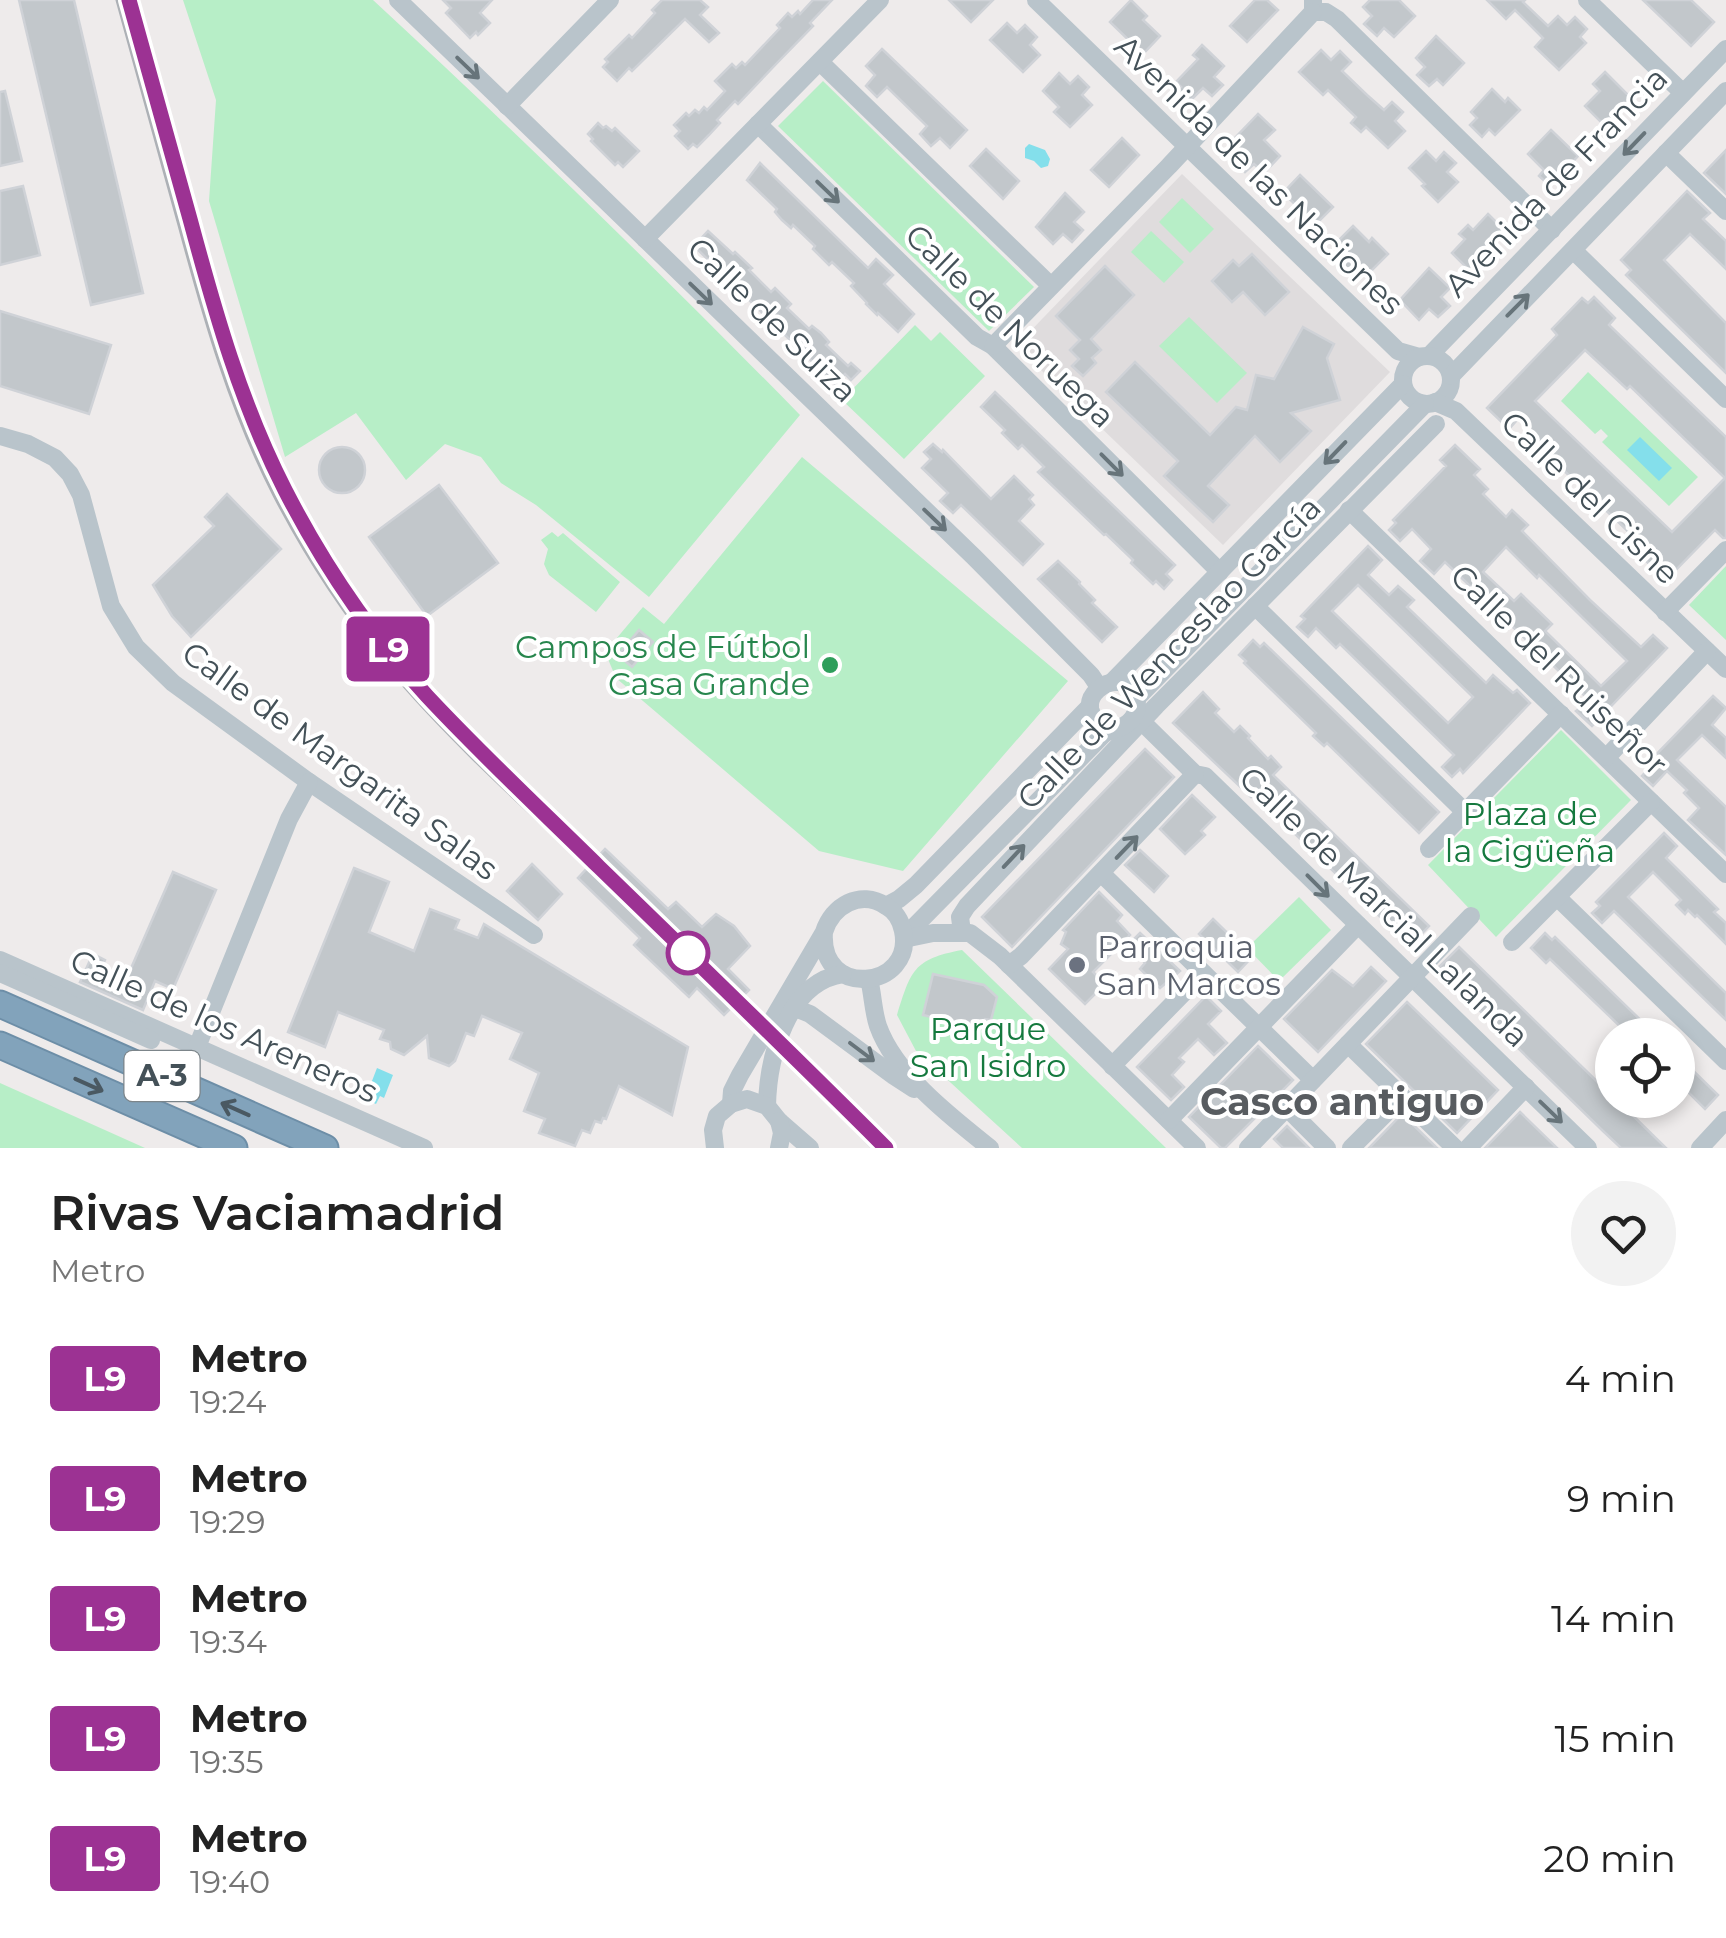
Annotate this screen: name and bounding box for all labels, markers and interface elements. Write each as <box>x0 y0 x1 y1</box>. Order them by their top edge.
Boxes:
street label: Avenida de las Naciones <box>1107 26 1412 323</box>
one-way arrow <box>455 56 479 80</box>
street label: Avenida de Francia <box>1436 59 1675 305</box>
one-way arrow <box>1622 132 1646 156</box>
one-way arrow <box>815 180 839 204</box>
street label: Calle de Noruega <box>897 216 1123 436</box>
street label: Calle de Suiza <box>679 229 865 410</box>
one-way arrow <box>689 282 713 306</box>
one-way arrow <box>1506 294 1530 318</box>
street label: Calle del Cisne <box>1493 403 1687 592</box>
one-way arrow <box>1323 441 1347 465</box>
one-way arrow <box>1100 453 1124 477</box>
street label: Calle de Wenceslao García <box>1009 488 1329 817</box>
one-way arrow <box>922 508 946 532</box>
street label: Calle del Ruiseñor <box>1443 556 1676 783</box>
line badge: L9 <box>343 616 433 682</box>
place label: Campos de Fútbol Casa Grande <box>515 627 810 703</box>
text: L9 <box>366 628 410 671</box>
street label: Calle de Margarita Salas <box>175 633 506 888</box>
marker: Campos de Fútbol Casa Grande <box>819 654 841 676</box>
street label: Calle de Marcial Lalanda <box>1232 758 1537 1055</box>
park label: Plaza de la Cigüeña <box>1445 794 1615 870</box>
one-way arrow <box>1114 835 1138 859</box>
one-way arrow <box>1002 844 1025 869</box>
one-way arrow <box>1305 873 1330 898</box>
place label: Parroquia San Marcos <box>1097 927 1281 1003</box>
unlabelled marker <box>667 932 709 974</box>
street label: Calle de los Areneros <box>65 940 384 1111</box>
marker: Parroquia San Marcos <box>1066 954 1088 976</box>
park label: Parque San Isidro <box>910 1009 1066 1085</box>
map controls <box>1595 1018 1695 1118</box>
button: locate <box>1595 1018 1695 1118</box>
one-way arrow <box>848 1041 875 1062</box>
road number: A-3 <box>124 1051 200 1101</box>
one-way arrow <box>73 1077 104 1095</box>
district label: Casco antiguo <box>1200 1078 1484 1125</box>
one-way arrow <box>220 1099 251 1117</box>
one-way arrow <box>1539 1100 1563 1124</box>
button: heart <box>1571 1181 1676 1286</box>
text: Rivas Vaciamadrid <box>50 1184 504 1242</box>
text: Metro <box>50 1251 145 1290</box>
text: Metro <box>190 1335 308 1382</box>
text: 4 min <box>1565 1355 1676 1402</box>
text: L9 <box>83 1357 127 1400</box>
text: 19:24 <box>190 1382 266 1421</box>
text: Metro <box>190 1455 308 1502</box>
text: 9 min <box>1567 1475 1676 1522</box>
text: L9 <box>83 1477 127 1520</box>
text: 19:29 <box>190 1502 266 1541</box>
text: Metro <box>190 1575 308 1622</box>
text: 14 min <box>1551 1595 1676 1642</box>
text: L9 <box>83 1597 127 1640</box>
text: 19:34 <box>190 1622 267 1661</box>
text: Metro <box>190 1695 308 1742</box>
text: 15 min <box>1555 1715 1676 1762</box>
text: L9 <box>83 1717 127 1760</box>
text: 19:35 <box>190 1742 264 1781</box>
text: Metro <box>190 1815 308 1862</box>
text: 20 min <box>1543 1835 1676 1882</box>
text: L9 <box>83 1837 127 1880</box>
text: 19:40 <box>190 1862 270 1901</box>

